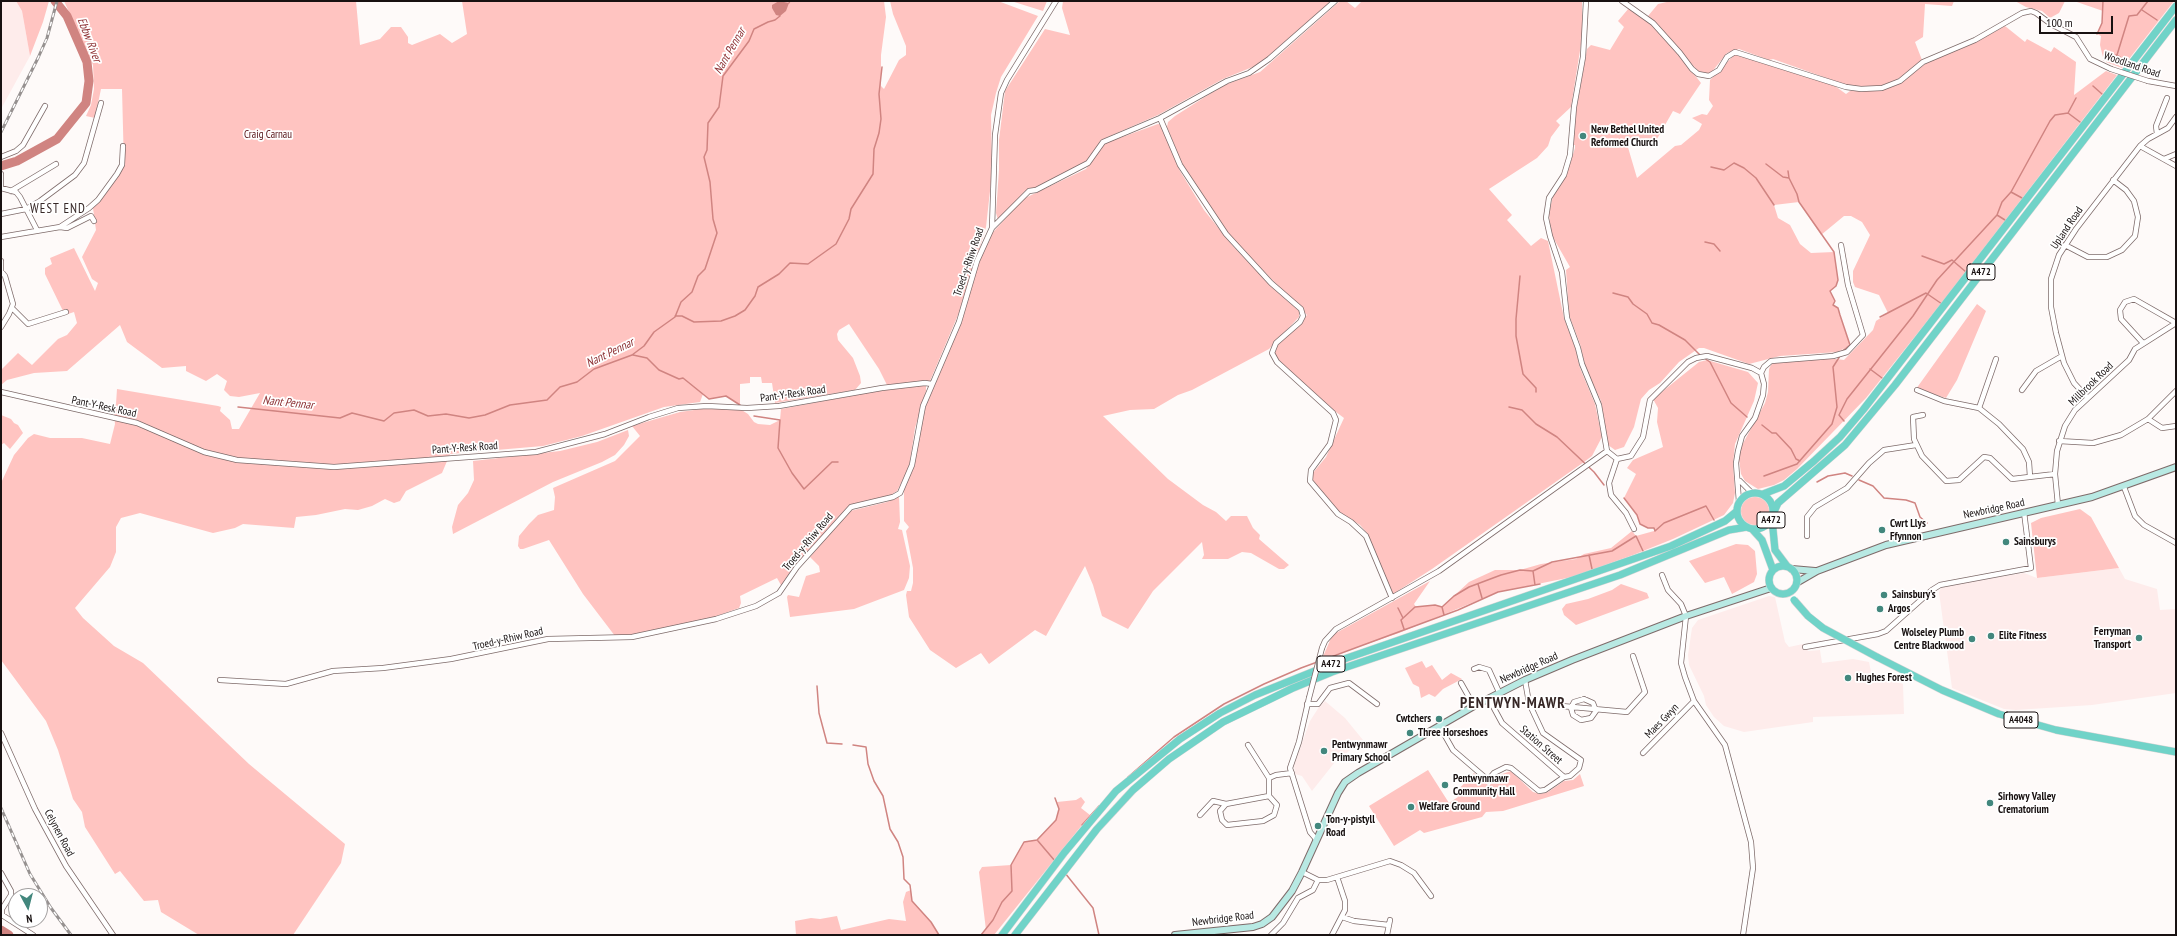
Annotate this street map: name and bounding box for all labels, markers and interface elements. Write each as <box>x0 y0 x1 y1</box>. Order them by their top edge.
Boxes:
scale bar <box>2041 8 2115 34</box>
text: 100 m <box>2046 15 2073 30</box>
water label: Ebbw River <box>74 16 104 64</box>
water label: Nant Pennar <box>711 25 749 77</box>
street label: Woodland Road <box>2102 49 2162 81</box>
place label: New Bethel United Reformed Church <box>1591 123 1664 149</box>
park label: Craig Carnau <box>244 128 292 142</box>
marker: New Bethel United Reformed Church <box>1578 131 1588 141</box>
district label: WEST END <box>30 201 86 217</box>
street label: Upland Road <box>2048 204 2086 252</box>
street label: Troed-y-Rhiw Road <box>951 226 987 298</box>
road number: A472 <box>1967 264 1995 280</box>
water label: Nant Pennar <box>584 335 636 371</box>
street label: Millbrook Road <box>2066 359 2116 409</box>
street label: Pant-Y-Resk Road <box>759 383 827 405</box>
water label: Nant Pennar <box>262 393 314 413</box>
street label: Pant-Y-Resk Road <box>70 394 138 420</box>
street label: Pant-Y-Resk Road <box>432 439 498 457</box>
street label: Newbridge Road <box>1962 496 2026 522</box>
street label: Troed-y-Rhiw Road <box>780 510 836 574</box>
road number: A472 <box>1757 512 1785 528</box>
place label: Cwrt Llys Ffynnon <box>1890 517 1926 543</box>
marker: Cwrt Llys Ffynnon <box>1877 525 1887 535</box>
place label: Sainsburys <box>2014 535 2056 549</box>
marker: Sainsburys <box>2001 537 2011 547</box>
place label: Sainsbury's <box>1892 588 1936 602</box>
marker: Sainsbury's <box>1879 590 1889 600</box>
place label: Argos <box>1888 602 1910 616</box>
marker: Argos <box>1875 604 1885 614</box>
street label: Troed-y-Rhiw Road <box>472 625 544 653</box>
place label: Ferryman Transport <box>2094 625 2131 651</box>
place label: Wolseley Plumb Centre Blackwood <box>1894 626 1964 652</box>
place label: Elite Fitness <box>1999 629 2047 643</box>
marker: Elite Fitness <box>1986 631 1996 641</box>
marker: Ferryman Transport <box>2134 633 2144 643</box>
marker: Wolseley Plumb Centre Blackwood <box>1967 634 1977 644</box>
street label: Newbridge Road <box>1498 649 1560 687</box>
road number: A472 <box>1317 656 1345 672</box>
place label: Hughes Forest <box>1856 671 1912 685</box>
marker: Hughes Forest <box>1843 673 1853 683</box>
district label: PENTWYN-MAWR <box>1460 695 1566 713</box>
street label: Maes Gwyn <box>1642 701 1682 741</box>
place label: Cwtchers <box>1396 712 1431 726</box>
road number: A4048 <box>2004 712 2038 728</box>
marker: Cwtchers <box>1434 714 1444 724</box>
street label: Station Street <box>1517 723 1565 767</box>
place label: Three Horseshoes <box>1418 726 1488 740</box>
marker: Three Horseshoes <box>1405 728 1415 738</box>
place label: Pentwynmawr Primary School <box>1332 738 1390 764</box>
marker: Pentwynmawr Primary School <box>1319 746 1329 756</box>
place label: Pentwynmawr Community Hall <box>1453 772 1515 798</box>
marker: Pentwynmawr Community Hall <box>1440 780 1450 790</box>
place label: Sirhowy Valley Crematorium <box>1998 790 2056 816</box>
marker: Sirhowy Valley Crematorium <box>1985 798 1995 808</box>
place label: Welfare Ground <box>1419 800 1480 814</box>
marker: Welfare Ground <box>1406 802 1416 812</box>
street label: Celynen Road <box>41 807 77 859</box>
place label: Ton-y-pistyll Road <box>1326 813 1375 839</box>
marker: Ton-y-pistyll Road <box>1313 821 1323 831</box>
north arrow <box>8 888 48 928</box>
street label: Newbridge Road <box>1191 909 1255 929</box>
text: N <box>26 912 33 926</box>

